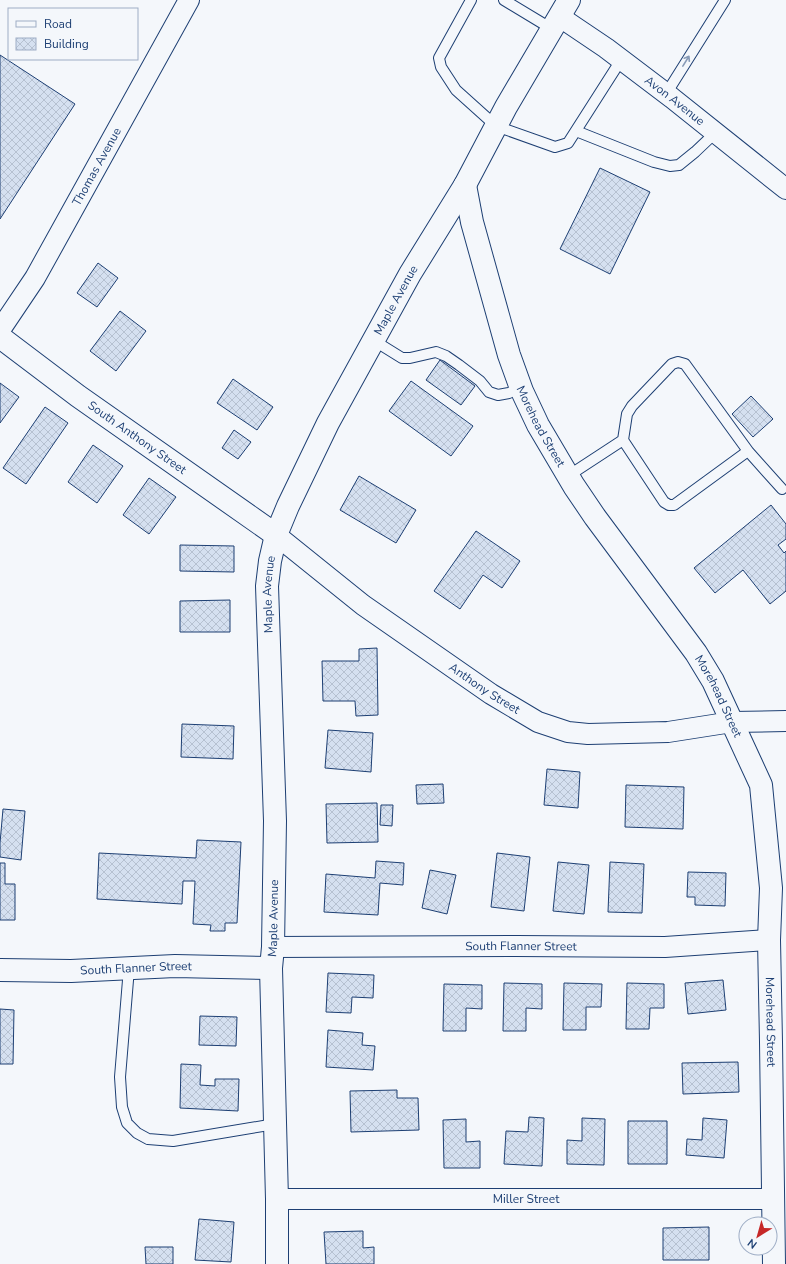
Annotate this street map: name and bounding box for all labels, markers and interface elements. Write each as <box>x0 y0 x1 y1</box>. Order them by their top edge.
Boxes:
legend <box>8 8 138 60</box>
text: Road <box>44 16 72 32</box>
text: Building <box>44 36 89 52</box>
one-way arrow <box>683 55 691 67</box>
street label: Avon Avenue <box>641 72 708 129</box>
street label: Thomas Avenue <box>69 125 125 209</box>
street label: Maple Avenue <box>370 262 422 338</box>
street label: Morehead Street <box>513 383 569 471</box>
street label: South Anthony Street <box>85 397 190 478</box>
street label: Maple Avenue <box>259 554 279 633</box>
street label: Morehead Street <box>691 652 746 740</box>
street label: Anthony Street <box>446 659 524 718</box>
street label: Maple Avenue <box>264 879 282 958</box>
street label: South Flanner Street <box>465 938 578 954</box>
street label: South Flanner Street <box>80 958 193 979</box>
street label: Morehead Street <box>762 977 779 1068</box>
street label: Miller Street <box>493 1191 560 1207</box>
north arrow <box>738 1216 778 1256</box>
text: N <box>744 1235 760 1252</box>

